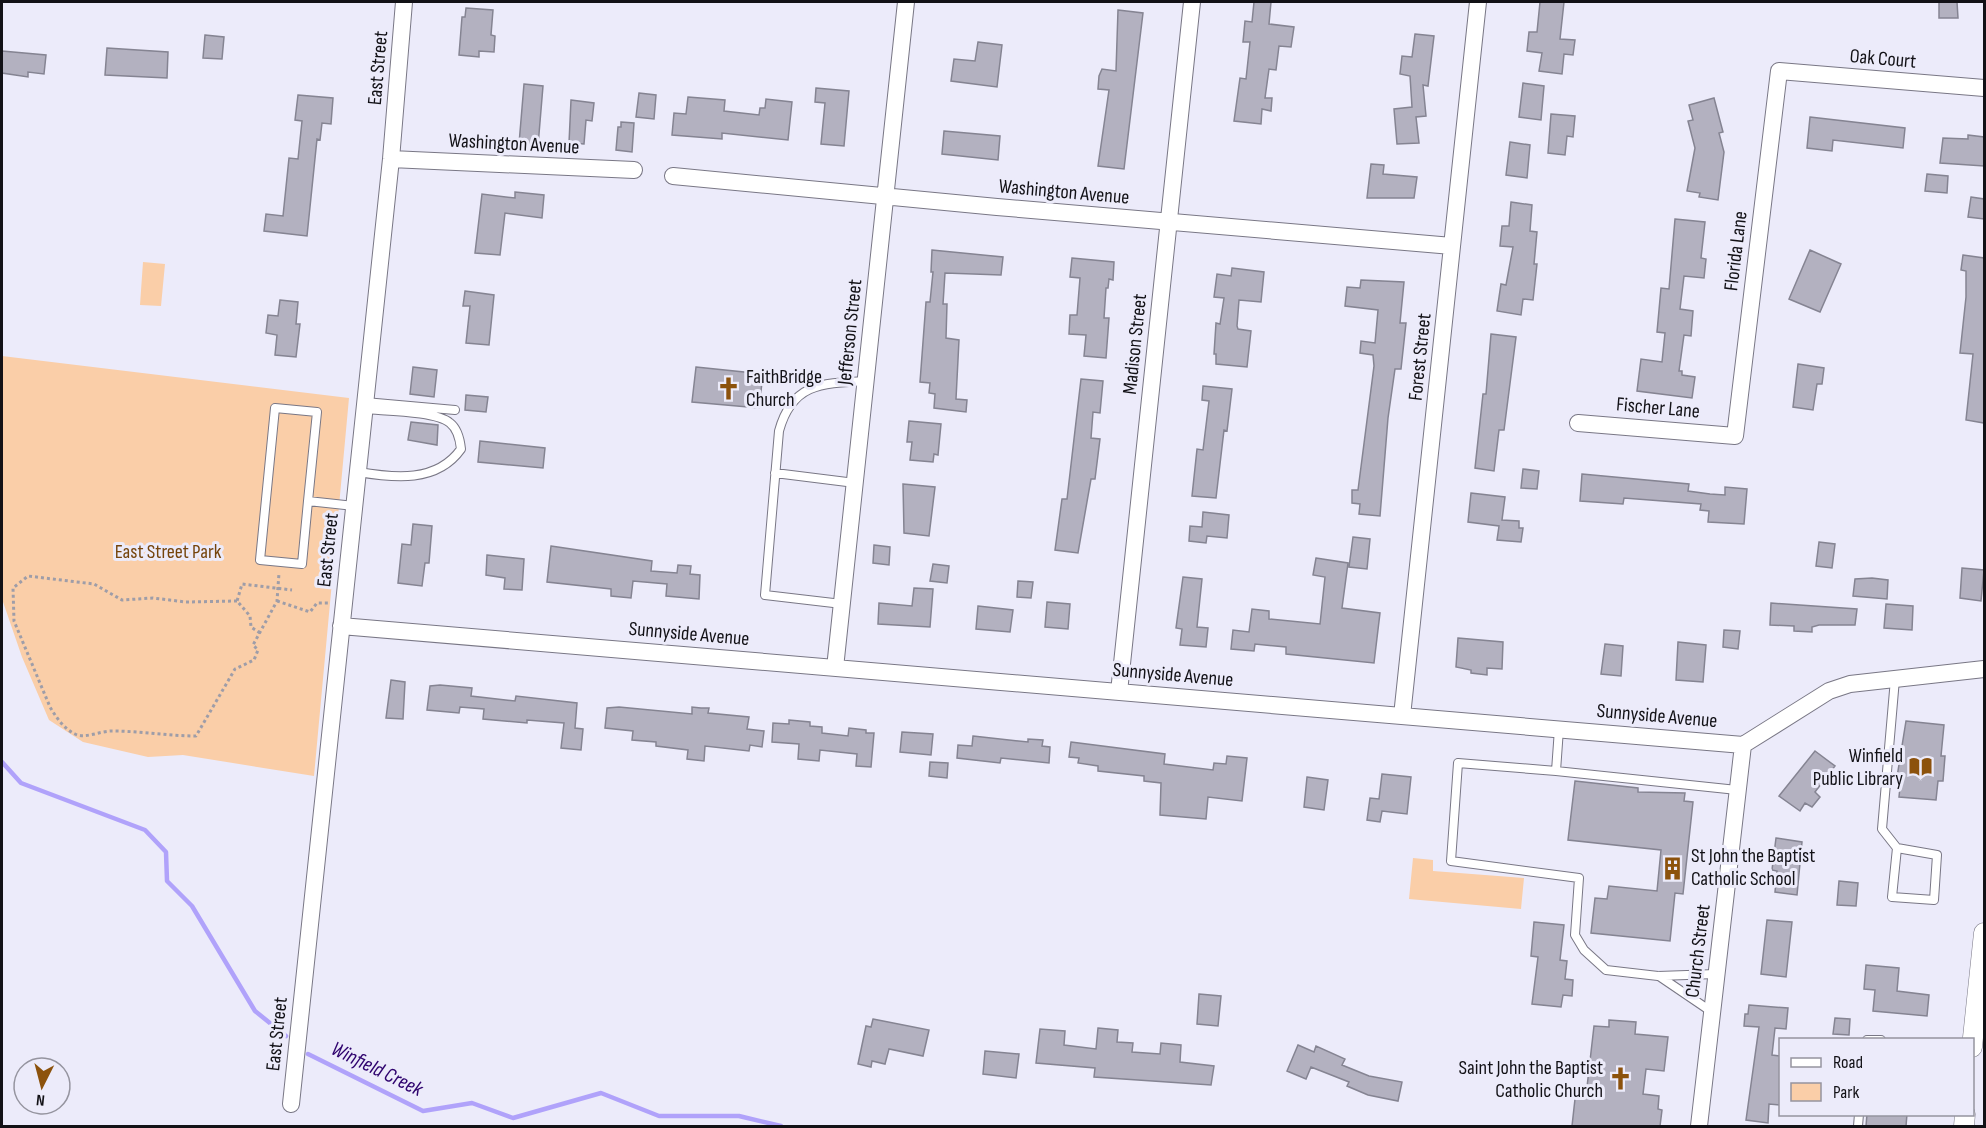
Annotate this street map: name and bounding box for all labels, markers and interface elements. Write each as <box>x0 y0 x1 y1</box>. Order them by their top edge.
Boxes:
street label: East Street <box>363 30 393 106</box>
street label: Oak Court <box>1849 44 1917 74</box>
street label: Washington Avenue <box>448 129 580 159</box>
street label: Washington Avenue <box>998 174 1130 210</box>
street label: Florida Lane <box>1719 210 1753 292</box>
street label: Jefferson Street <box>832 278 867 387</box>
street label: Madison Street <box>1118 292 1152 396</box>
street label: Forest Street <box>1403 312 1437 402</box>
place label: FaithBridge Church <box>746 365 822 412</box>
church icon: FaithBridge Church <box>715 375 741 401</box>
street label: Fischer Lane <box>1615 392 1701 424</box>
street label: East Street <box>312 512 344 588</box>
park label: East Street Park <box>115 540 222 564</box>
street label: Sunnyside Avenue <box>628 617 750 651</box>
street label: Sunnyside Avenue <box>1112 658 1234 692</box>
street label: Sunnyside Avenue <box>1596 699 1718 733</box>
place label: Winfield Public Library <box>1813 744 1903 791</box>
library icon: Winfield Public Library <box>1908 754 1934 780</box>
place label: St John the Baptist Catholic School <box>1691 844 1815 891</box>
building icon: St John the Baptist Catholic School <box>1660 855 1686 881</box>
street label: Church Street <box>1680 903 1716 999</box>
street label: East Street <box>261 996 293 1072</box>
water label: Winfield Creek <box>327 1036 428 1102</box>
legend <box>1779 1038 1974 1116</box>
text: Road <box>1833 1052 1863 1073</box>
north arrow <box>12 1056 72 1116</box>
place label: Saint John the Baptist Catholic Church <box>1459 1056 1603 1103</box>
church icon: Saint John the Baptist Catholic Church <box>1608 1066 1634 1092</box>
text: Park <box>1833 1082 1859 1103</box>
text: N <box>35 1090 46 1109</box>

